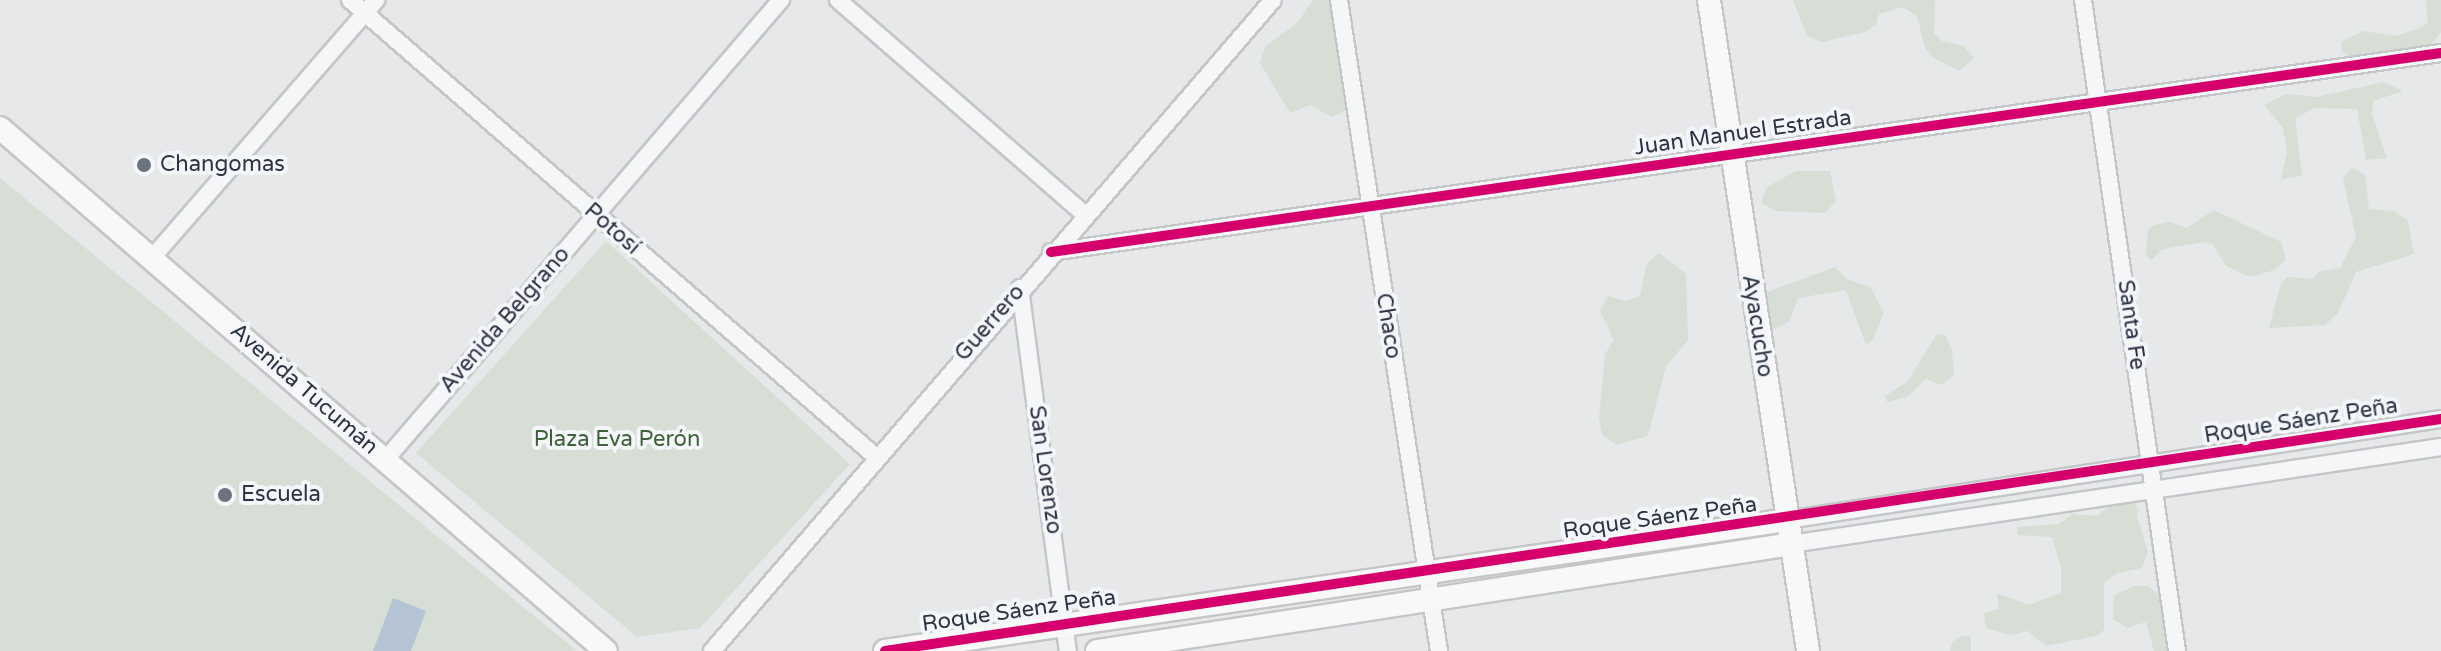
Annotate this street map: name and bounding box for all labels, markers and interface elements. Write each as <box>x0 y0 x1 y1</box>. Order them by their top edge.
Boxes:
street label: Juan Manuel Estrada <box>1633 105 1853 161</box>
place label: Changomas <box>160 152 285 178</box>
marker: Changomas <box>135 156 153 174</box>
street label: Potosí <box>579 198 645 260</box>
street label: Avenida Belgrano <box>434 242 576 398</box>
street label: Ayacucho <box>1736 273 1778 379</box>
street label: Santa Fe <box>2112 278 2150 372</box>
street label: Guerrero <box>950 279 1030 367</box>
street label: Chaco <box>1370 291 1406 361</box>
street label: Avenida Tucumán <box>225 318 383 460</box>
street label: Roque Sáenz Peña <box>2202 393 2400 449</box>
street label: San Lorenzo <box>1023 404 1067 536</box>
park label: Plaza Eva Perón <box>534 427 700 453</box>
place label: Escuela <box>241 482 321 508</box>
marker: Escuela <box>216 486 234 504</box>
street label: Roque Sáenz Peña <box>1561 491 1759 545</box>
street label: Roque Sáenz Peña <box>920 584 1118 638</box>

